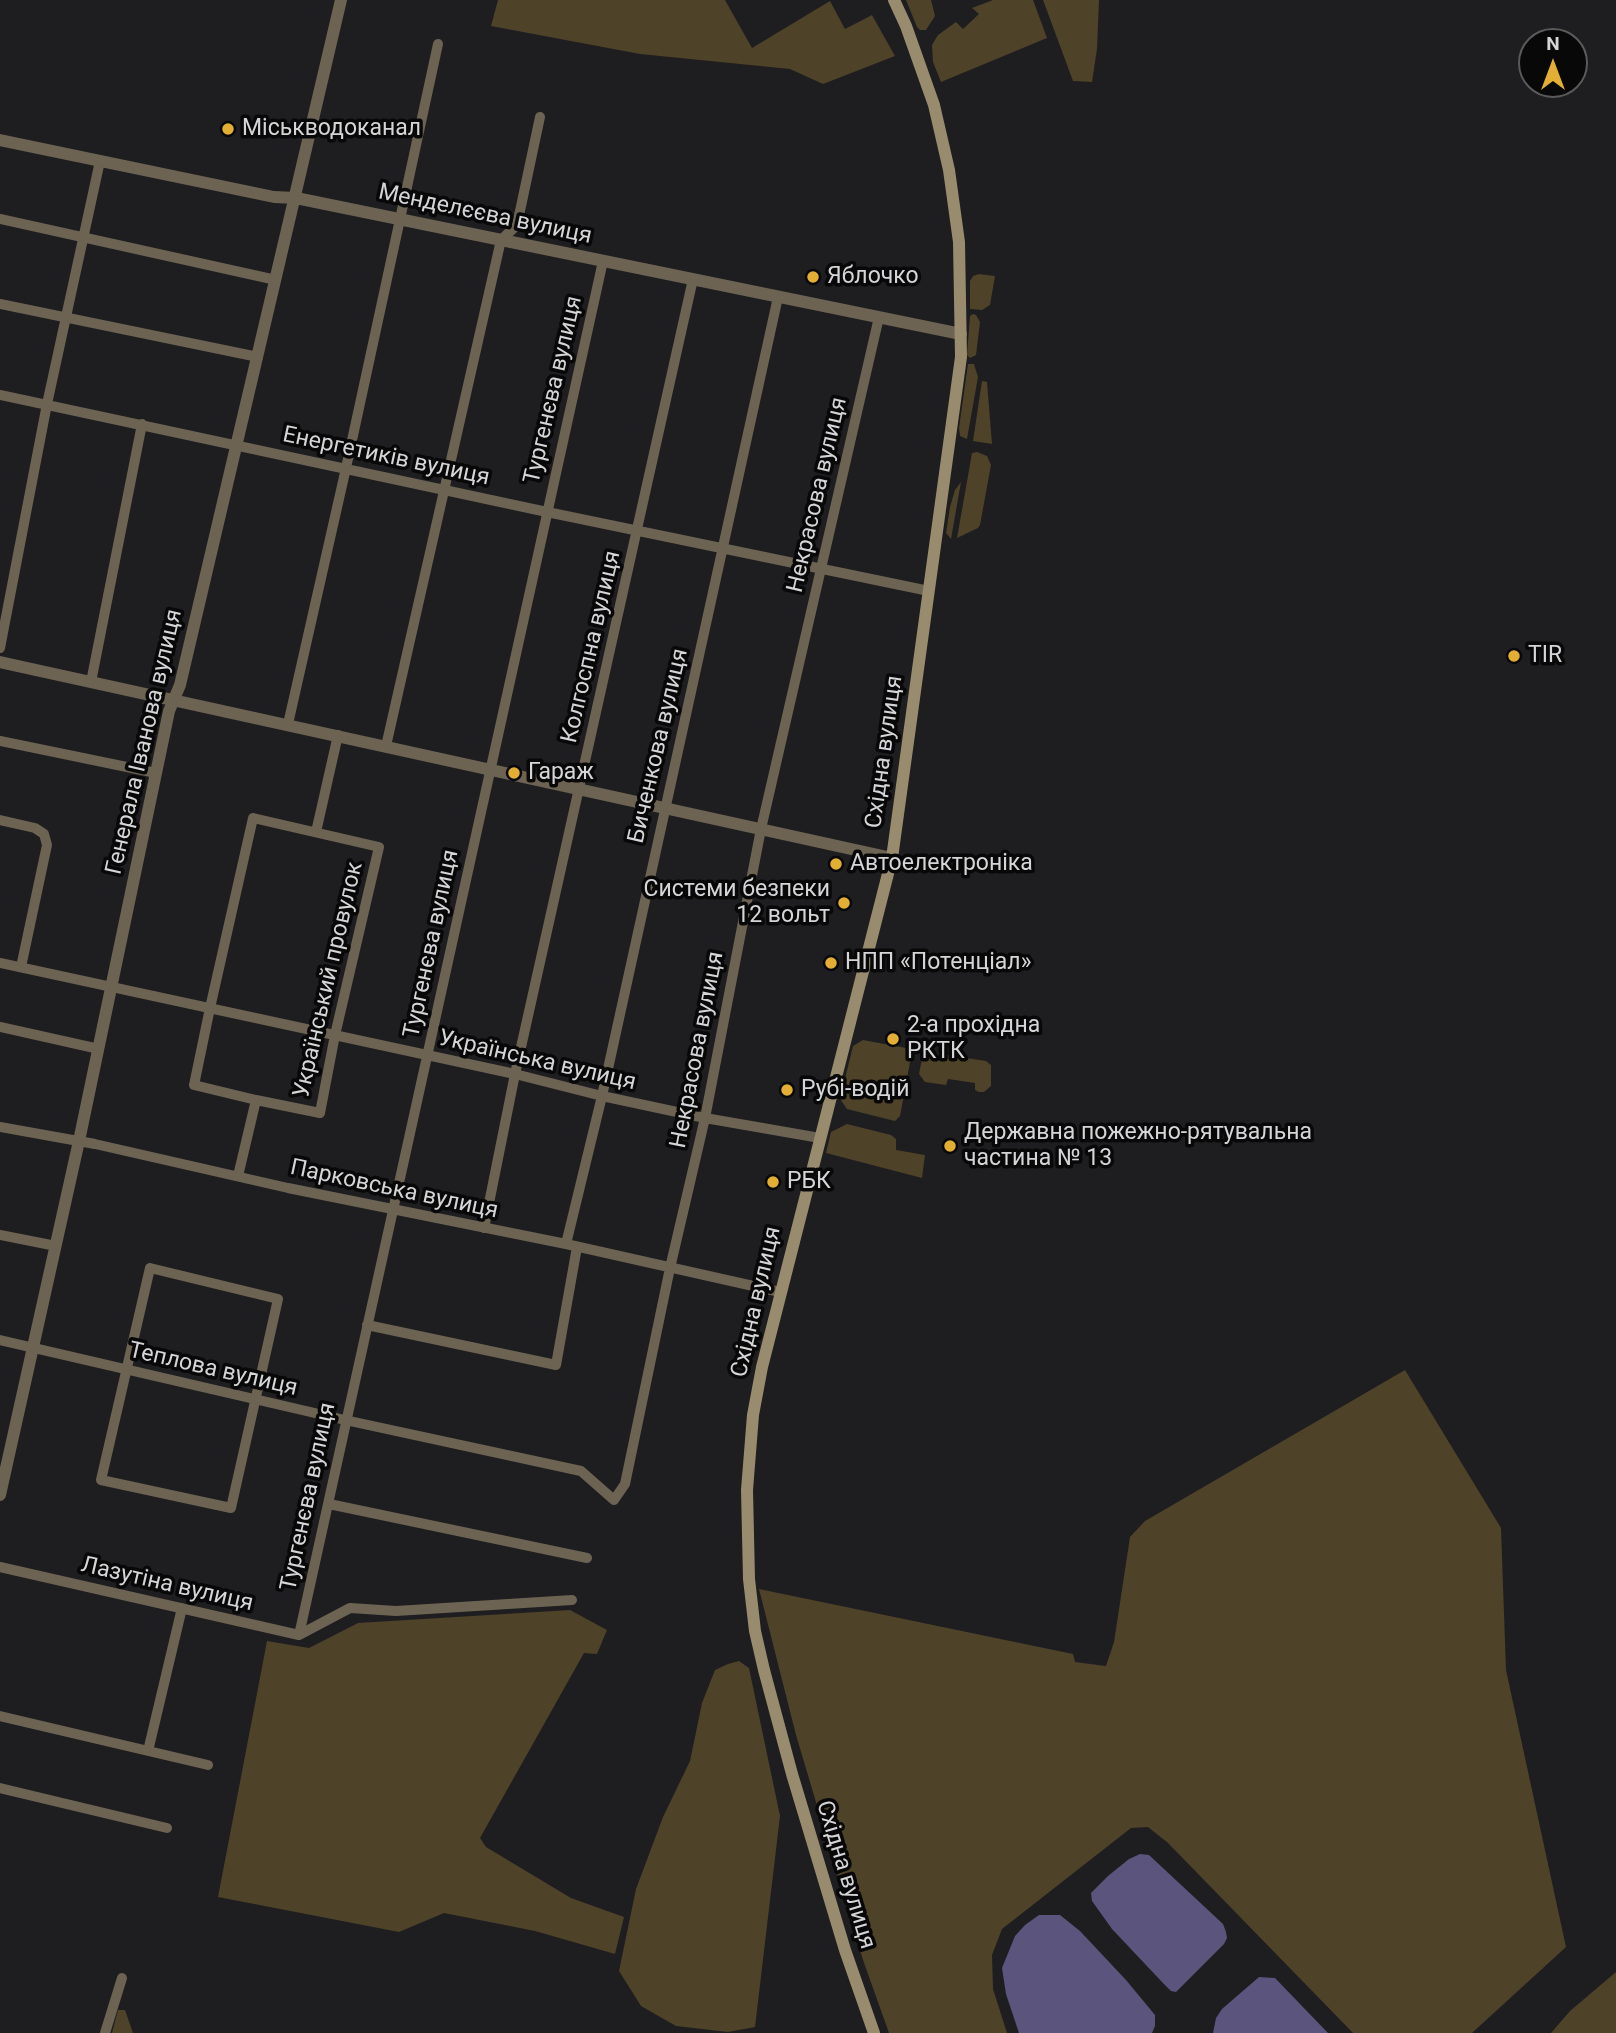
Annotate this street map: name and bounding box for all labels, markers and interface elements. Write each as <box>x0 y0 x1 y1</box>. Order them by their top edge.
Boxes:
north arrow <box>1518 28 1588 98</box>
text: N <box>1546 32 1560 55</box>
place label: Міськводоканал <box>242 115 421 143</box>
marker: Міськводоканал <box>220 121 236 137</box>
street label: Менделєєва вулиця <box>376 179 594 251</box>
place label: Яблочко <box>827 263 919 291</box>
marker: Яблочко <box>805 269 821 285</box>
street label: Тургенєва вулиця <box>519 293 589 487</box>
street label: Некрасова вулиця <box>782 395 854 595</box>
street label: Енергетиків вулиця <box>280 422 492 492</box>
street label: Колгоспна вулиця <box>556 548 628 746</box>
street label: Генерала Іванова вулиця <box>101 607 189 877</box>
place label: TIR <box>1528 642 1562 670</box>
street label: Биченкова вулиця <box>623 646 695 846</box>
marker: TIR <box>1506 648 1522 664</box>
street label: Східна вулиця <box>861 674 909 830</box>
place label: Гараж <box>528 759 594 787</box>
marker: Гараж <box>506 765 522 781</box>
street label: Тургенєва вулиця <box>399 847 465 1041</box>
place label: Автоелектроніка <box>850 850 1033 878</box>
marker: Автоелектроніка <box>828 856 844 872</box>
street label: Український провулок <box>288 860 370 1100</box>
place label: Системи безпеки 12 вольт <box>644 876 830 930</box>
marker: Системи безпеки 12 вольт <box>836 895 852 911</box>
place label: НПП «Потенціал» <box>845 949 1031 977</box>
street label: Некрасова вулиця <box>665 950 731 1150</box>
marker: НПП «Потенціал» <box>823 955 839 971</box>
place label: 2-а прохідна РКТК <box>907 1012 1040 1066</box>
street label: Українська вулиця <box>436 1025 638 1097</box>
marker: 2-а прохідна РКТК <box>885 1031 901 1047</box>
place label: Рубі-водій <box>801 1076 909 1104</box>
marker: Рубі-водій <box>779 1082 795 1098</box>
place label: Державна пожежно-рятувальна частина № 13 <box>964 1119 1312 1173</box>
marker: Державна пожежно-рятувальна частина № 13 <box>942 1138 958 1154</box>
street label: Парковська вулиця <box>288 1154 500 1226</box>
place label: РБК <box>787 1168 831 1196</box>
marker: РБК <box>765 1174 781 1190</box>
street label: Східна вулиця <box>726 1224 788 1380</box>
street label: Теплова вулиця <box>126 1337 300 1403</box>
street label: Тургенєва вулиця <box>276 1400 342 1594</box>
street label: Лазутіна вулиця <box>78 1552 256 1618</box>
street label: Східна вулиця <box>809 1797 881 1953</box>

